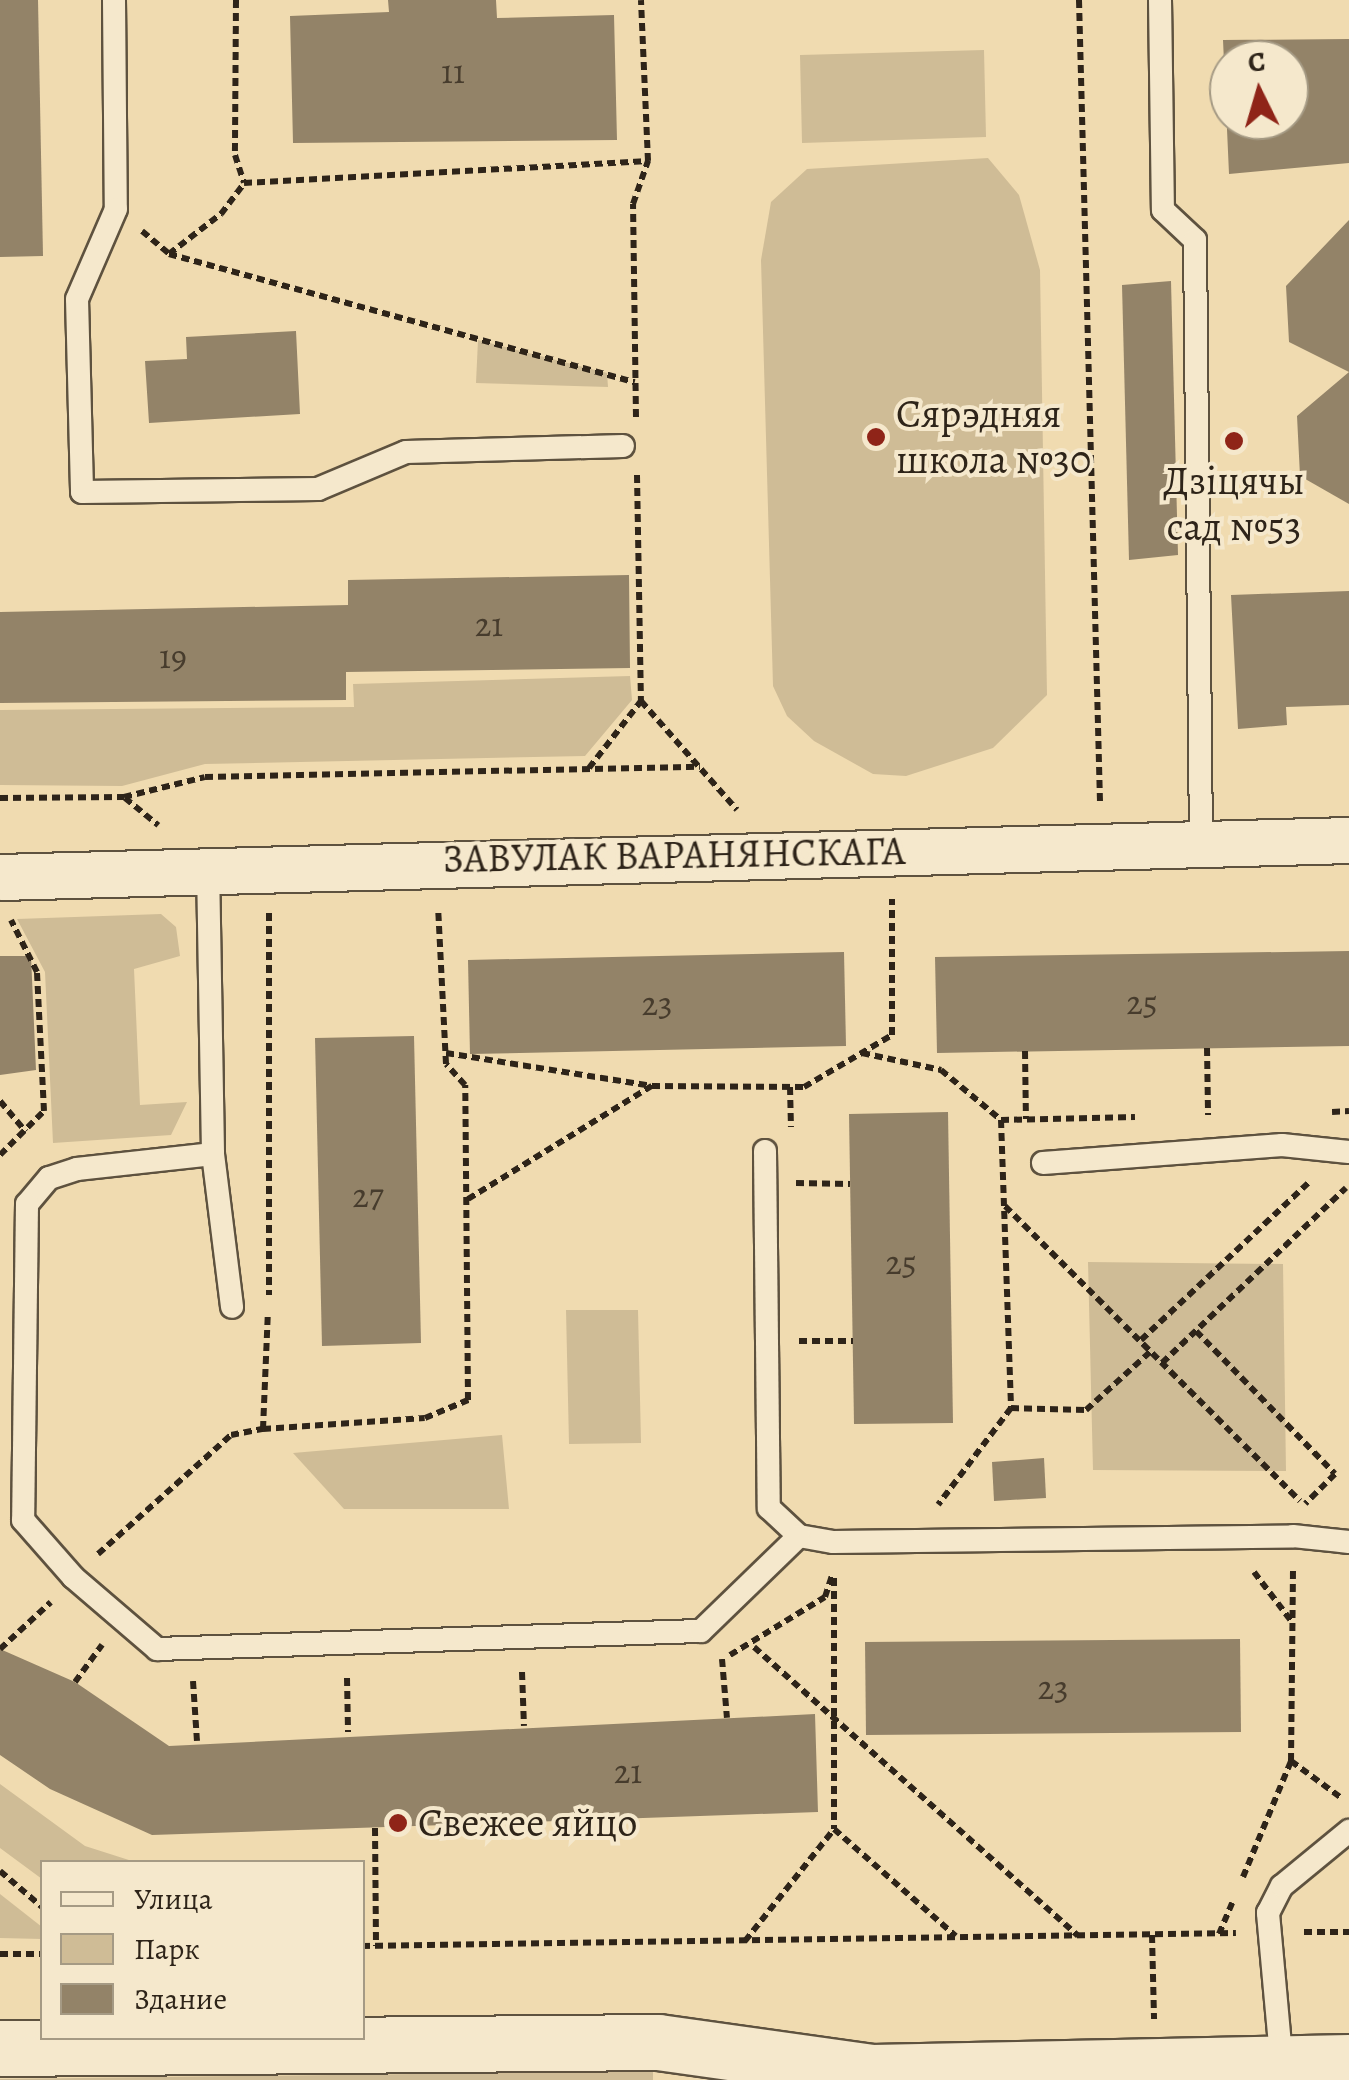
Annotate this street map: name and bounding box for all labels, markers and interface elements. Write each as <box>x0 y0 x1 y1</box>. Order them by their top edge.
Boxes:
north arrow <box>1209 40 1309 140</box>
text: С <box>1246 42 1267 82</box>
house number: 11 <box>441 50 465 92</box>
place label: Сярэдняя школа №30 <box>896 390 1091 484</box>
marker: Сярэдняя школа №30 <box>865 426 887 448</box>
marker: Дзіцячы сад №53 <box>1223 430 1245 452</box>
place label: Дзіцячы сад №53 <box>1163 457 1305 551</box>
house number: 21 <box>475 603 503 645</box>
house number: 19 <box>159 635 187 677</box>
street label: ЗАВУЛАК ВАРАНЯНСКАГА <box>442 827 906 883</box>
house number: 25 <box>1126 981 1158 1023</box>
house number: 23 <box>641 982 673 1024</box>
house number: 27 <box>352 1174 384 1216</box>
house number: 25 <box>885 1241 917 1283</box>
house number: 23 <box>1037 1666 1069 1708</box>
house number: 21 <box>614 1750 642 1792</box>
place label: Свежее яйцо <box>418 1799 638 1847</box>
marker: Свежее яйцо <box>387 1812 409 1834</box>
legend <box>40 1860 365 2040</box>
text: Улица <box>134 1879 213 1919</box>
text: Парк <box>134 1929 200 1969</box>
text: Здание <box>134 1979 227 2019</box>

